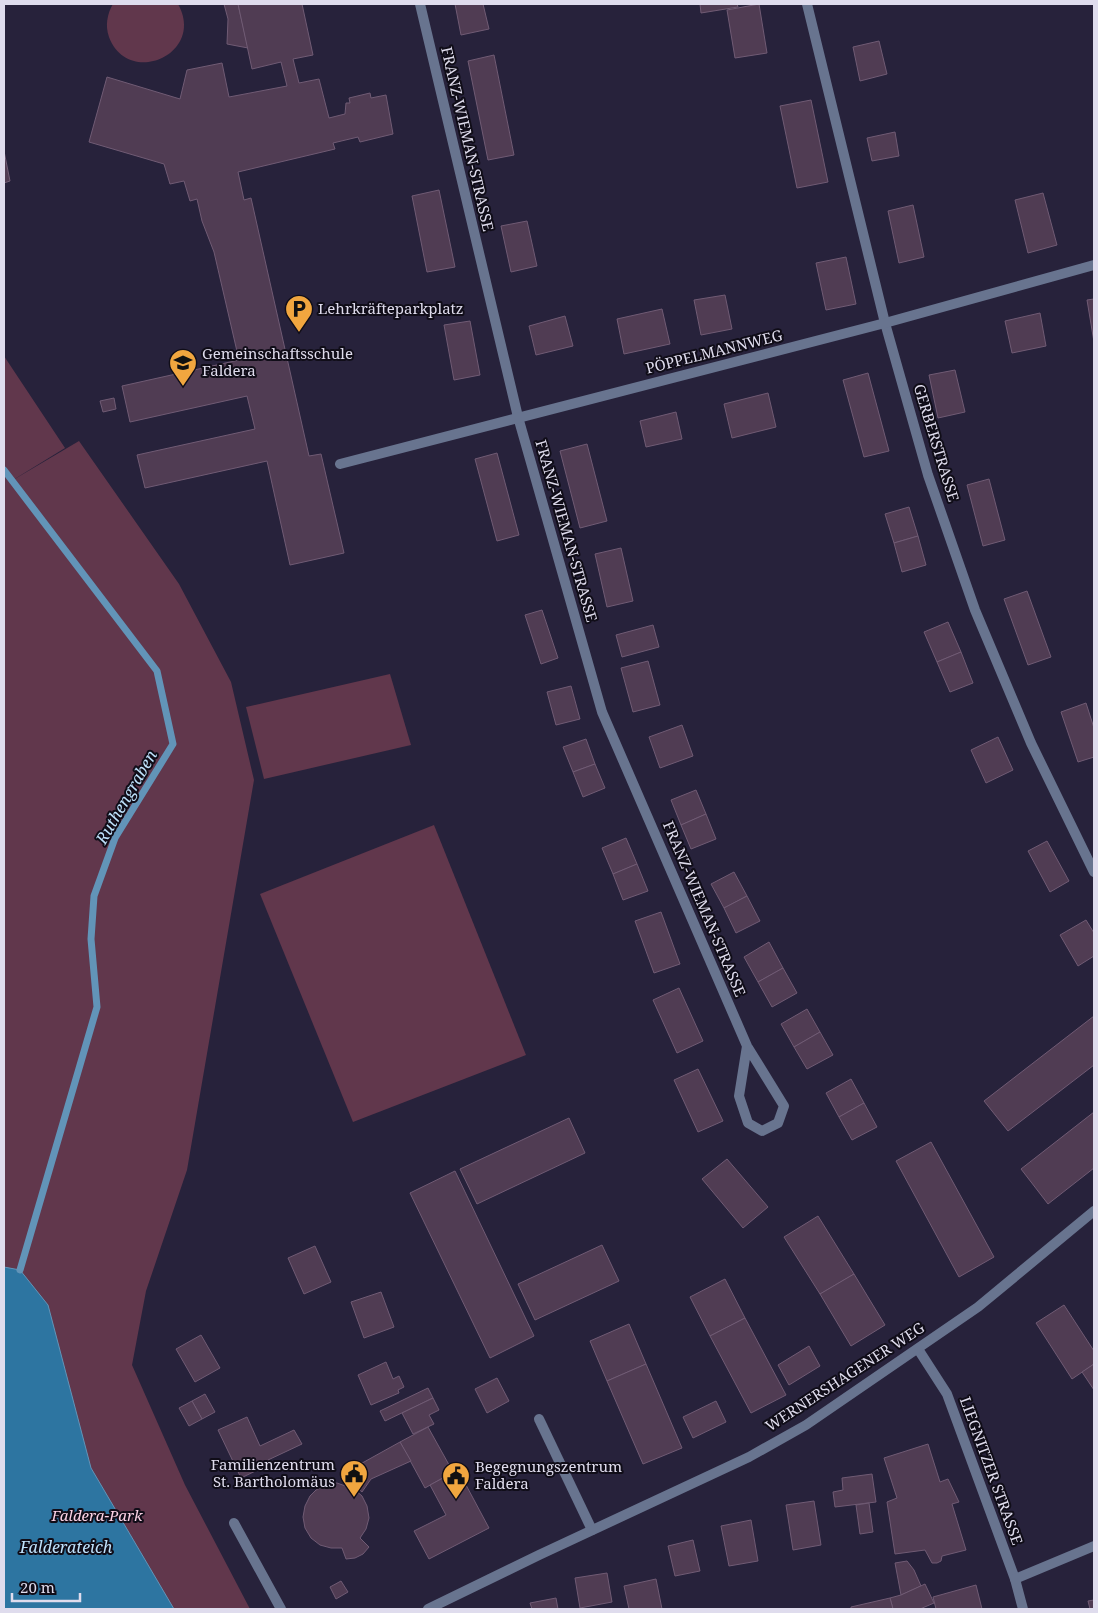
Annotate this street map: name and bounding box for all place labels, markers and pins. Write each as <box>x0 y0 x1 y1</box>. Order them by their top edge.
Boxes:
parking icon: Lehrkräfteparkplatz <box>284 294 314 333</box>
place label: Lehrkräfteparkplatz <box>318 298 464 318</box>
place label: Gemeinschaftsschule Faldera <box>202 343 353 380</box>
school or university icon: Gemeinschaftsschule Faldera <box>168 348 198 387</box>
place label: Familienzentrum St. Bartholomäus <box>211 1454 335 1491</box>
place label: Begegnungszentrum Faldera <box>475 1456 622 1493</box>
public building icon: Familienzentrum St. Bartholomäus <box>339 1459 369 1498</box>
public building icon: Begegnungszentrum Faldera <box>441 1461 471 1500</box>

